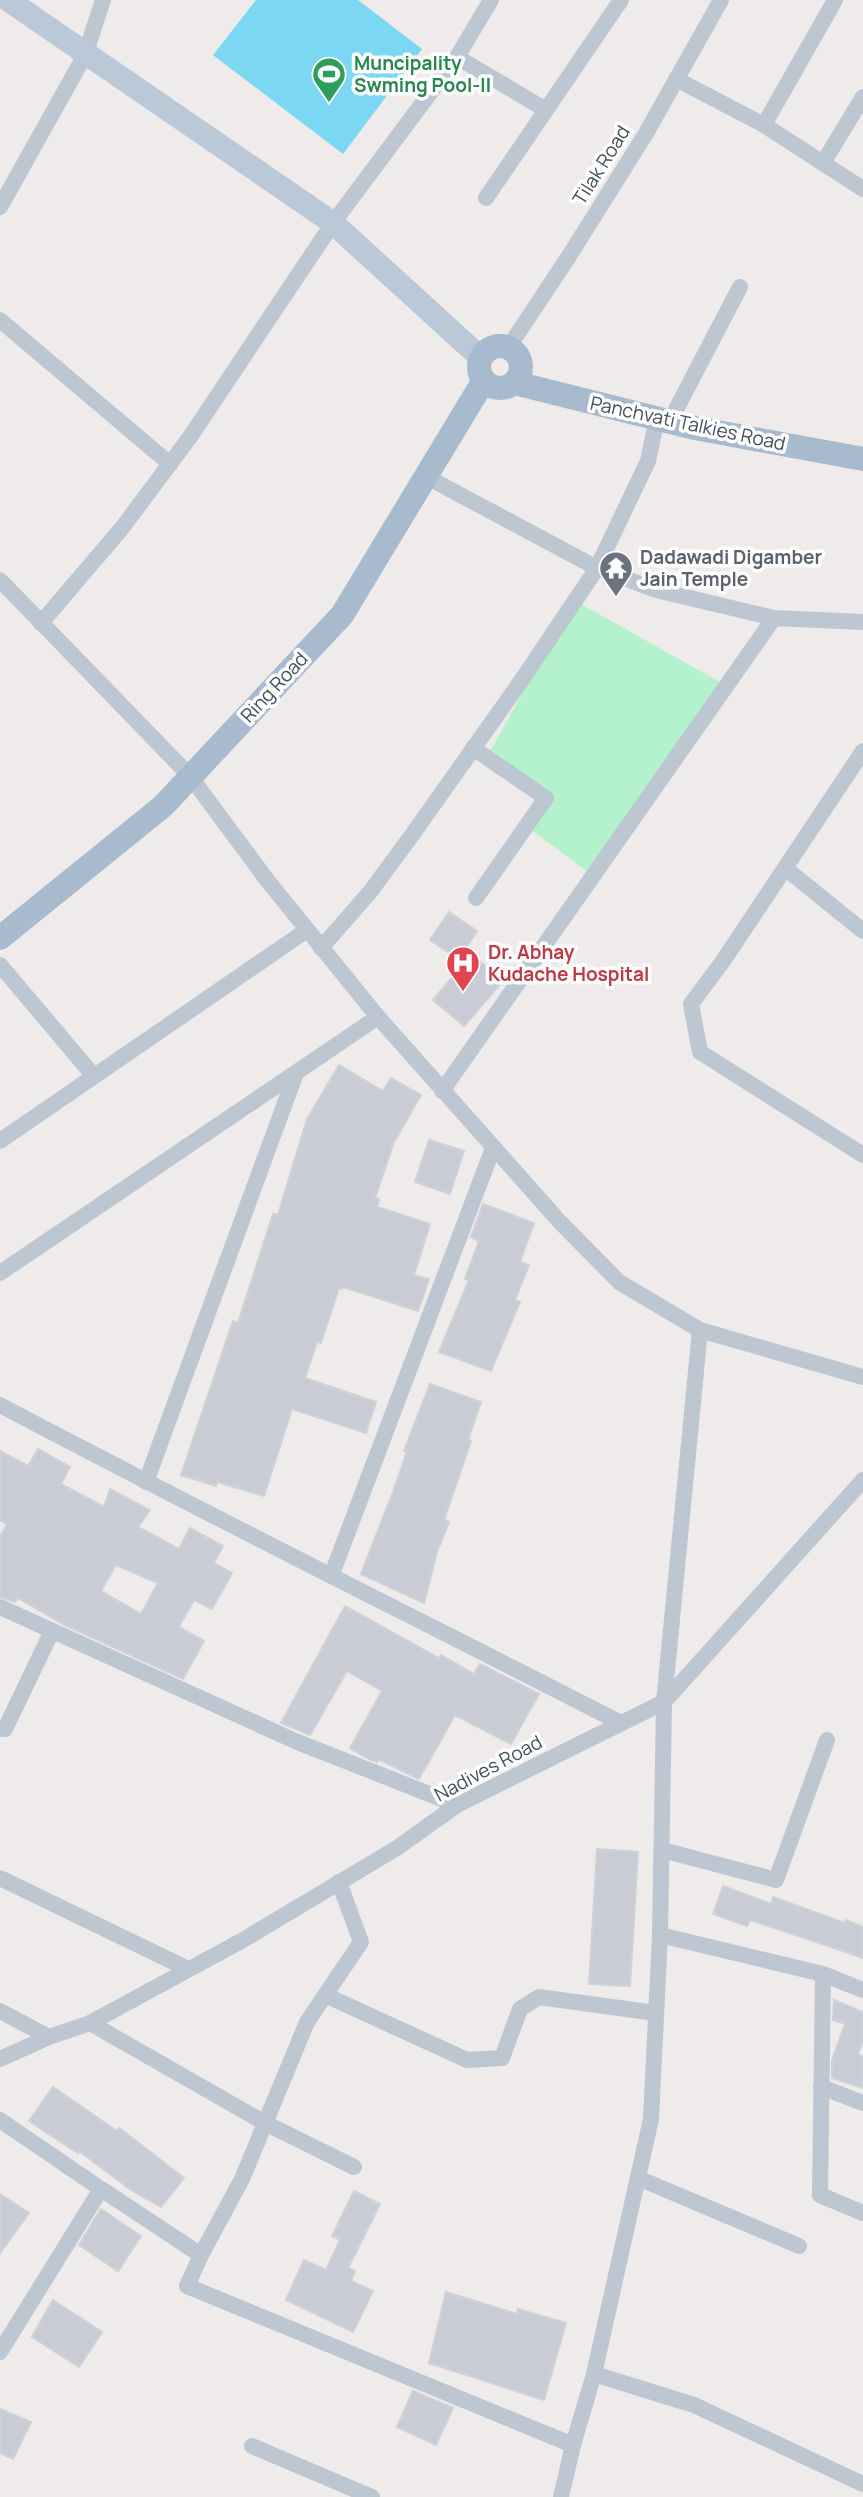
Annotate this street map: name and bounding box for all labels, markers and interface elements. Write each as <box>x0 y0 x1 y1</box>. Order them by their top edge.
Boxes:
place label: Muncipality Swming Pool-II <box>354 50 491 98</box>
sports icon: Muncipality Swming Pool-II <box>310 55 348 104</box>
street label: Tilak Road <box>566 120 636 210</box>
street label: Panchvati Talkies Road <box>588 390 788 456</box>
place label: Dadawadi Digamber Jain Temple <box>640 544 823 592</box>
temple icon: Dadawadi Digamber Jain Temple <box>597 549 635 598</box>
street label: Ring Road <box>235 646 313 728</box>
place label: Dr. Abhay Kudache Hospital <box>488 939 649 987</box>
hospital icon: Dr. Abhay Kudache Hospital <box>444 944 482 993</box>
street label: Nadives Road <box>430 1729 546 1807</box>

